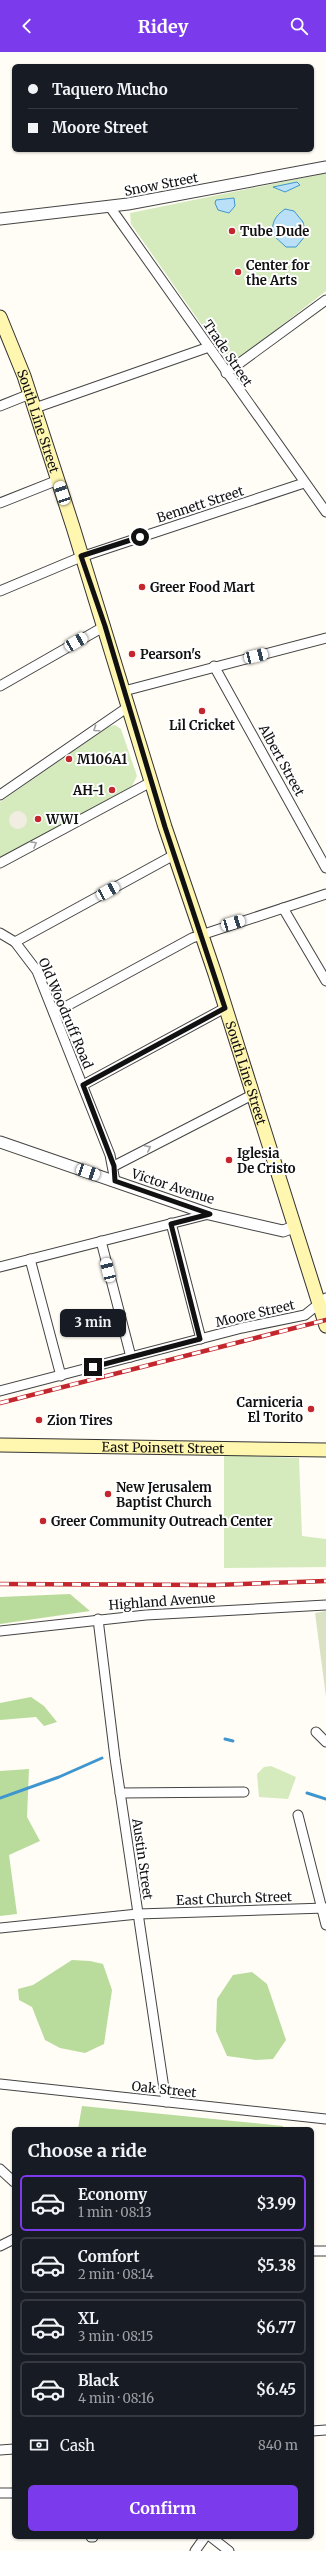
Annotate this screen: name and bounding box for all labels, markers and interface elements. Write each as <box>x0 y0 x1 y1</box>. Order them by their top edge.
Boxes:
icon: back <box>16 15 38 37</box>
text: Ridey <box>138 15 188 38</box>
icon: search <box>288 15 310 37</box>
text: Taquero Mucho <box>52 80 168 99</box>
text: Moore Street <box>52 118 148 137</box>
street label: Snow Street <box>123 169 199 200</box>
place label: Tube Dude <box>240 223 309 240</box>
marker: Tube Dude <box>227 226 237 236</box>
place label: Center for the Arts <box>246 257 310 289</box>
marker: Center for the Arts <box>233 267 243 277</box>
street label: Trade Street <box>199 317 256 390</box>
street label: South Line Street <box>13 367 63 475</box>
car <box>53 480 71 506</box>
street label: Bennett Street <box>155 482 246 527</box>
route start <box>131 528 149 546</box>
place label: Greer Food Mart <box>150 579 256 596</box>
marker: Greer Food Mart <box>137 582 147 592</box>
car <box>63 631 89 653</box>
place label: Pearson's <box>140 646 201 663</box>
car <box>243 647 269 665</box>
marker: Pearson's <box>127 649 137 659</box>
marker: Lil Cricket <box>197 706 207 716</box>
place label: Lil Cricket <box>169 717 236 734</box>
street label: Albert Street <box>254 721 308 799</box>
one-way arrow <box>93 724 100 732</box>
place label: M106A1 <box>77 751 127 768</box>
marker: M106A1 <box>64 754 74 764</box>
place label: AH-1 <box>72 782 104 799</box>
marker: AH-1 <box>107 785 117 795</box>
place label: WWI <box>45 811 79 828</box>
marker: WWI <box>33 814 43 824</box>
one-way arrow <box>30 842 37 849</box>
car <box>95 880 121 902</box>
car <box>220 914 246 932</box>
street label: Old Woodruff Road <box>35 955 97 1071</box>
street label: South Line Street <box>221 1019 270 1127</box>
place label: Iglesia De Cristo <box>237 1145 296 1177</box>
one-way arrow <box>144 1146 152 1153</box>
marker: Iglesia De Cristo <box>224 1155 234 1165</box>
car <box>75 1162 101 1182</box>
street label: Victor Avenue <box>128 1165 217 1208</box>
car <box>99 1257 117 1283</box>
street label: Moore Street <box>214 1296 296 1331</box>
callout: 3 min <box>60 1309 126 1337</box>
text: 3 min <box>75 1314 111 1331</box>
route end <box>84 1358 102 1376</box>
place label: Carniceria El Torito <box>237 1394 303 1426</box>
marker: Carniceria El Torito <box>306 1404 316 1414</box>
place label: Zion Tires <box>47 1412 113 1429</box>
marker: Zion Tires <box>34 1415 44 1425</box>
street label: East Poinsett Street <box>102 1439 224 1457</box>
place label: New Jerusalem Baptist Church <box>116 1479 212 1511</box>
marker: New Jerusalem Baptist Church <box>103 1489 113 1499</box>
place label: Greer Community Outreach Center <box>51 1513 272 1530</box>
marker: Greer Community Outreach Center <box>38 1516 48 1526</box>
street label: Highland Avenue <box>108 1589 216 1614</box>
street label: Austin Street <box>128 1816 157 1901</box>
street label: East Church Street <box>176 1888 292 1909</box>
street label: Oak Street <box>131 2078 197 2101</box>
text: Choose a ride <box>28 2139 147 2162</box>
icon: car <box>30 2185 66 2221</box>
text: Economy <box>78 2185 147 2204</box>
text: $3.99 <box>257 2194 296 2213</box>
text: 1 min · 08:13 <box>78 2204 152 2221</box>
icon: car <box>30 2247 66 2283</box>
text: Comfort <box>78 2247 139 2266</box>
text: $5.38 <box>257 2256 296 2275</box>
text: 2 min · 08:14 <box>78 2266 154 2283</box>
icon: car <box>30 2309 66 2345</box>
text: XL <box>78 2309 99 2328</box>
text: $6.77 <box>256 2318 296 2337</box>
text: 3 min · 08:15 <box>78 2328 153 2345</box>
icon: car <box>30 2371 66 2407</box>
text: Black <box>78 2371 119 2390</box>
text: $6.45 <box>256 2380 296 2399</box>
text: 4 min · 08:16 <box>78 2390 154 2407</box>
icon: cash <box>28 2434 50 2456</box>
text: Cash <box>60 2436 95 2455</box>
text: 840 m <box>258 2437 298 2454</box>
button: Confirm <box>28 2485 298 2531</box>

